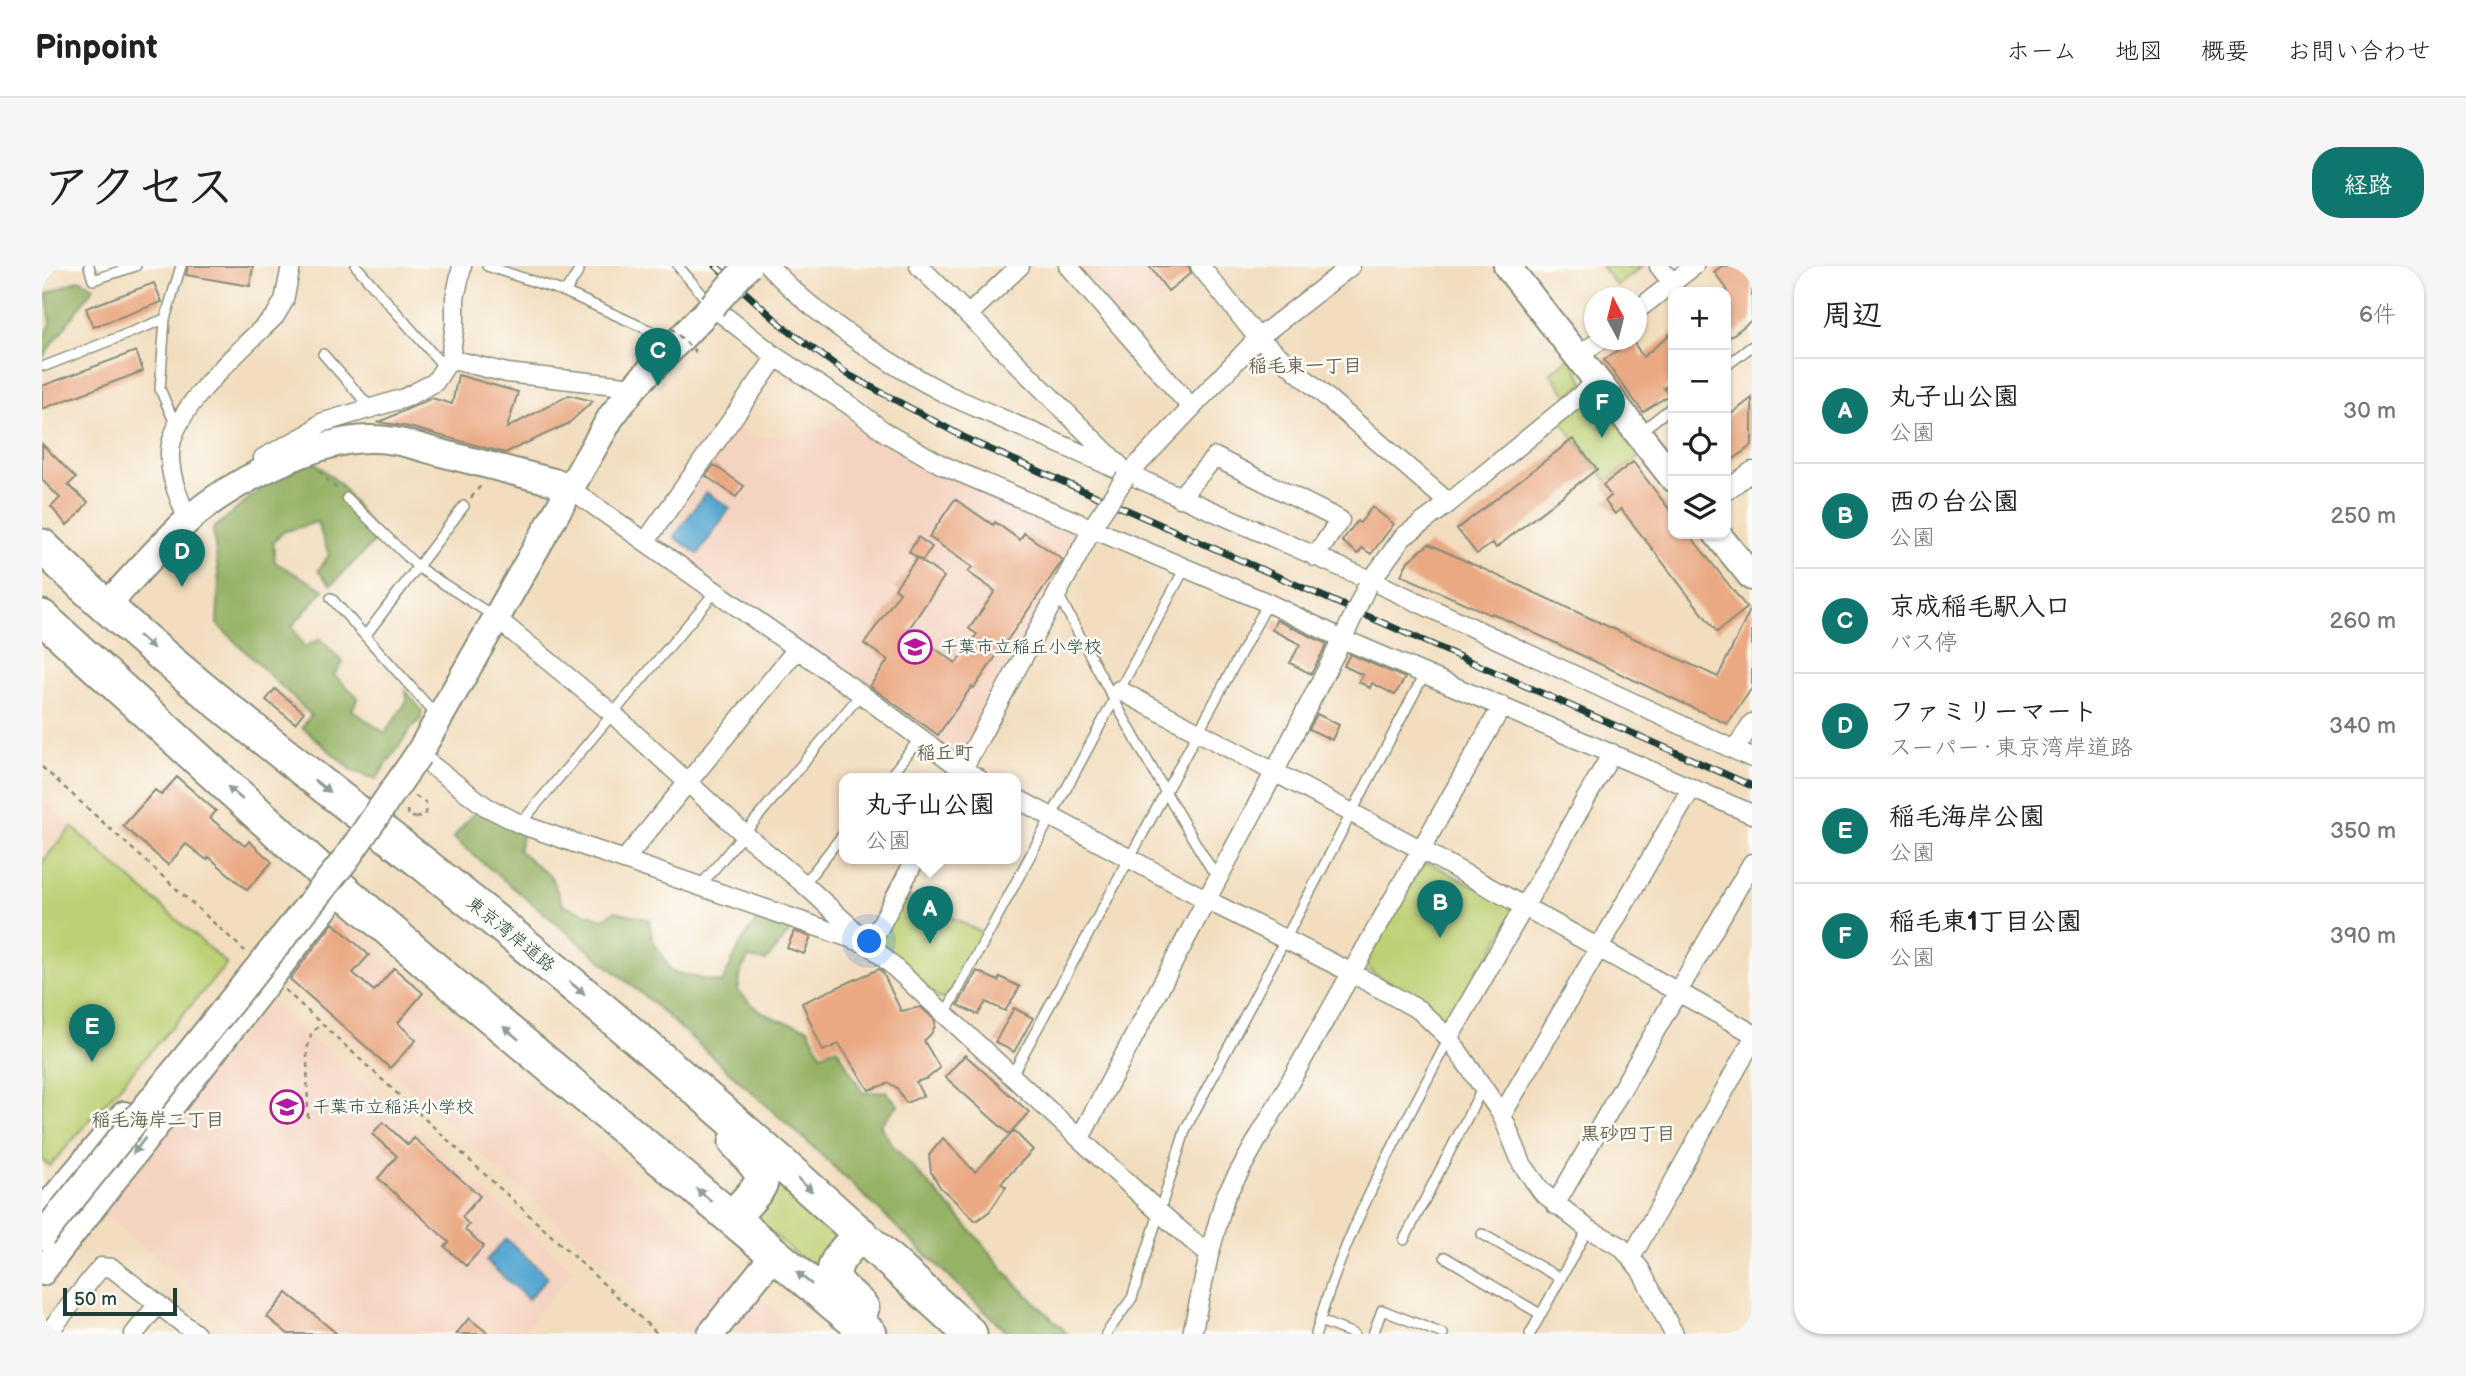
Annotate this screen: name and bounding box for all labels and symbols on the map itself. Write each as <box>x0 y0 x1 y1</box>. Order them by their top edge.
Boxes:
north arrow <box>1584 287 1647 350</box>
pin: C <box>635 328 681 386</box>
district label: 稲毛東一丁目 <box>1248 355 1362 378</box>
pin: F <box>1579 380 1625 438</box>
pin: D <box>159 529 205 587</box>
school or university icon: 千葉市立稲丘小学校 <box>896 628 934 666</box>
one-way arrow <box>138 633 155 649</box>
place label: 千葉市立稲丘小学校 <box>940 637 1102 658</box>
district label: 稲丘町 <box>916 742 974 765</box>
one-way arrow <box>313 778 331 793</box>
one-way arrow <box>227 785 244 801</box>
pin: B <box>1417 880 1463 938</box>
pin: A <box>907 886 953 944</box>
street label: 東京湾岸道路 <box>462 892 559 977</box>
your location <box>852 924 886 958</box>
one-way arrow <box>568 981 586 996</box>
pin: E <box>69 1004 115 1062</box>
one-way arrow <box>502 1026 519 1041</box>
school or university icon: 千葉市立稲浜小学校 <box>268 1088 306 1126</box>
place label: 千葉市立稲浜小学校 <box>312 1097 474 1118</box>
district label: 稲毛海岸二丁目 <box>91 1109 225 1132</box>
district label: 黒砂四丁目 <box>1580 1123 1676 1146</box>
one-way arrow <box>131 1137 146 1155</box>
one-way arrow <box>796 1177 814 1193</box>
one-way arrow <box>695 1187 713 1203</box>
one-way arrow <box>795 1271 813 1286</box>
scale bar <box>63 1285 177 1317</box>

